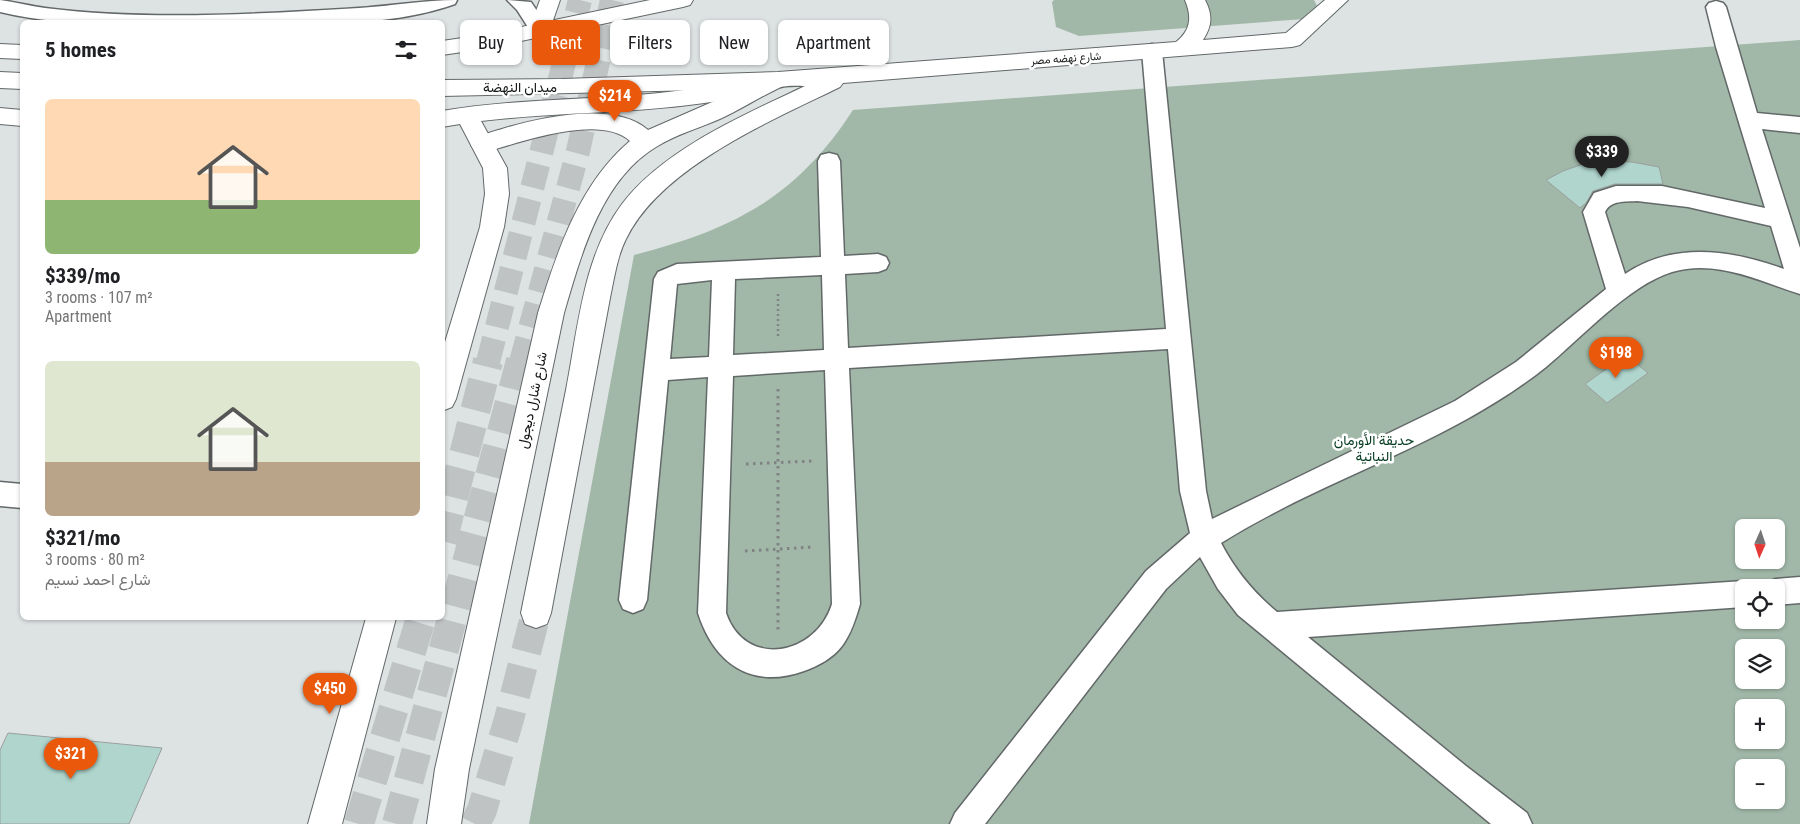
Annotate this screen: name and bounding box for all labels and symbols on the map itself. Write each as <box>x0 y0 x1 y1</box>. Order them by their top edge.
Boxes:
street label: شارع نهضه مصر <box>1029 50 1102 69</box>
street label: ميدان النهضة <box>483 79 557 96</box>
pin: $214 <box>585 80 645 122</box>
pin: $339 <box>1572 136 1632 178</box>
pin: $198 <box>1586 336 1646 379</box>
street label: شارع شارل ديجول <box>514 350 553 450</box>
park label: حديقة الأورمان النباتية <box>1334 432 1414 465</box>
north arrow <box>1735 519 1785 569</box>
pin: $450 <box>300 672 360 715</box>
pin: $321 <box>41 738 101 780</box>

